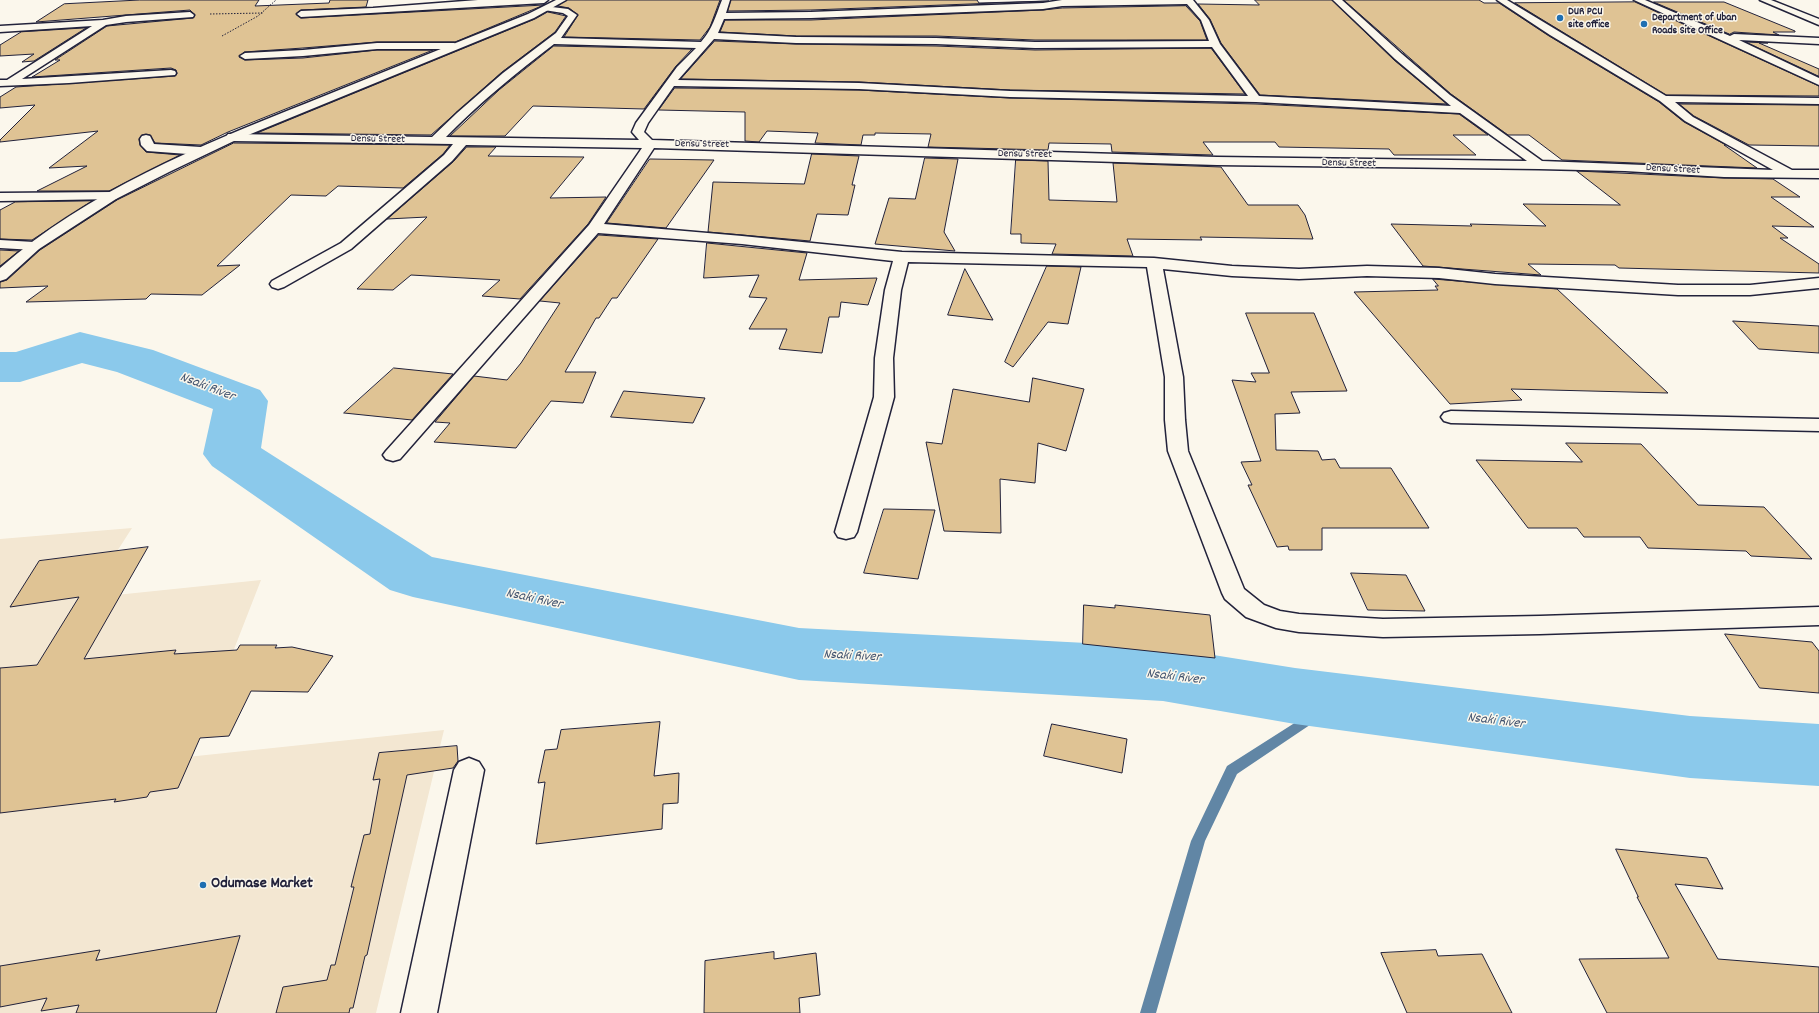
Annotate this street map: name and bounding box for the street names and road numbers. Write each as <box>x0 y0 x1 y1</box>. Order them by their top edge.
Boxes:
street label: Densu Street <box>351 133 405 147</box>
street label: Densu Street <box>675 138 729 152</box>
street label: Densu Street <box>998 148 1052 162</box>
street label: Densu Street <box>1322 157 1376 171</box>
street label: Densu Street <box>1646 162 1700 178</box>

